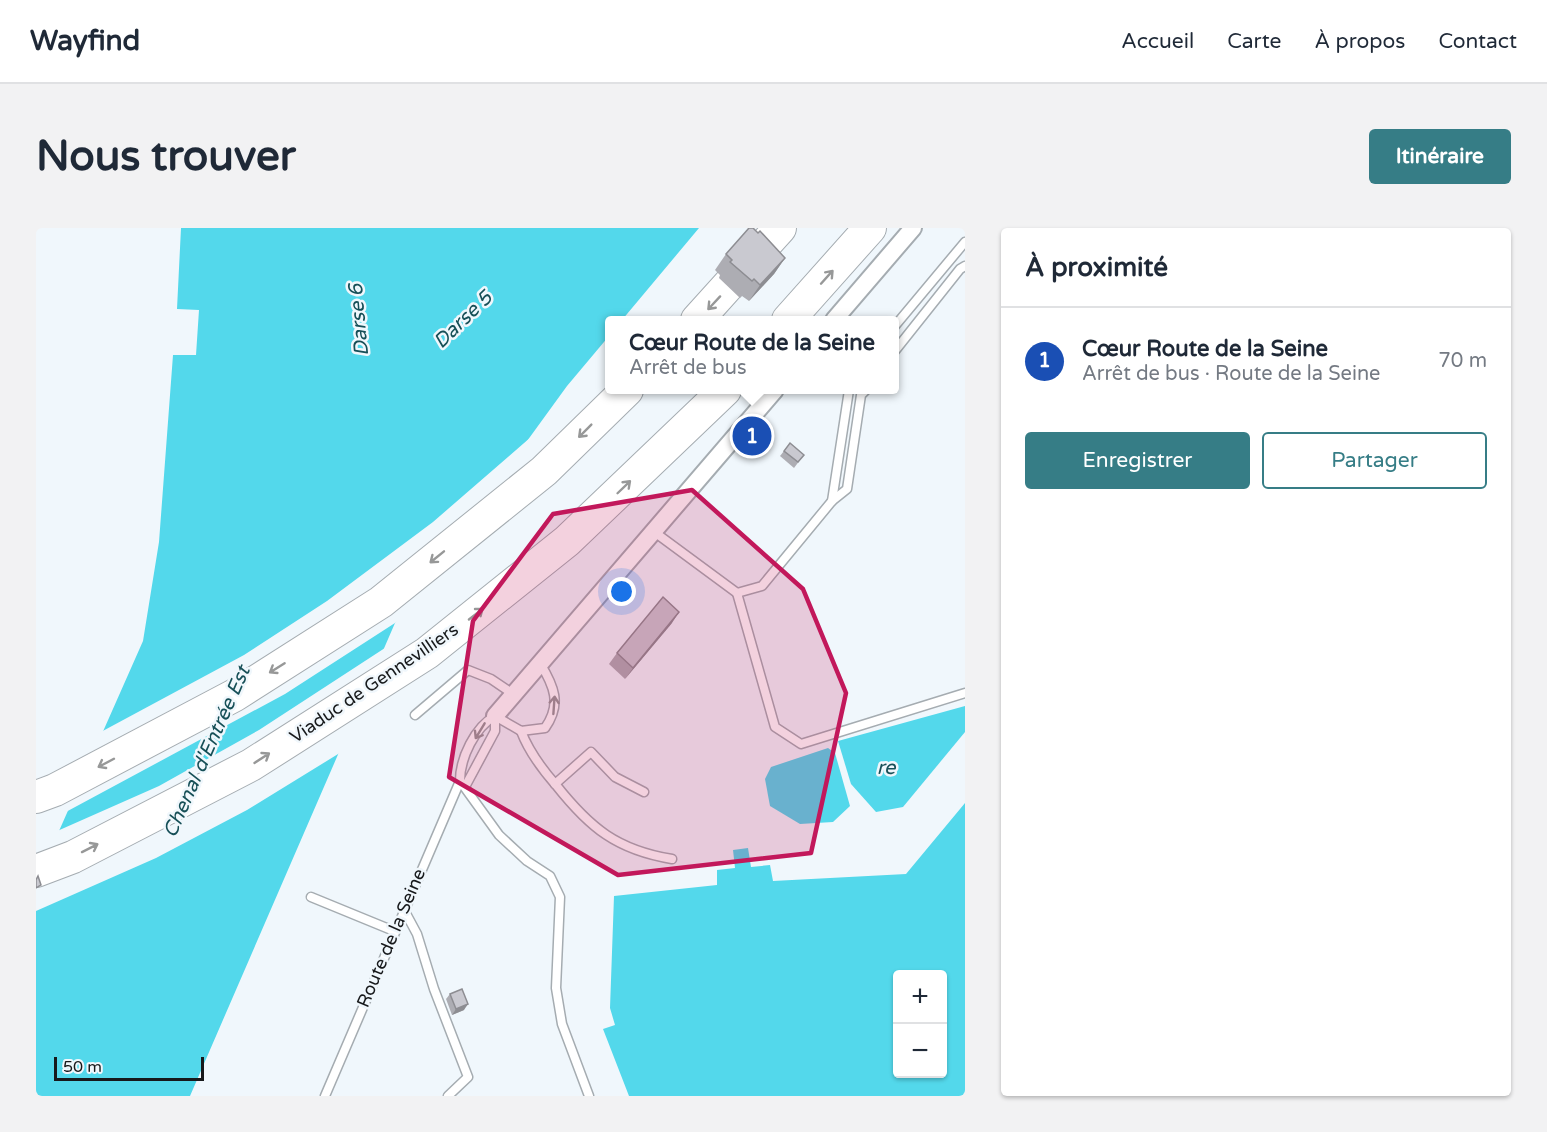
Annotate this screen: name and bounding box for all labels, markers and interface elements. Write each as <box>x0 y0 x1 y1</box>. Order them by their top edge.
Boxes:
text: Wayfind <box>30 24 140 58</box>
text: Accueil <box>1121 29 1194 54</box>
text: Carte <box>1227 29 1281 54</box>
text: À propos <box>1314 29 1405 54</box>
text: Contact <box>1438 29 1517 54</box>
button: Itinéraire <box>1369 129 1511 184</box>
text: Nous trouver <box>36 131 296 182</box>
text: À proximité <box>1025 252 1168 283</box>
one-way arrow <box>820 270 834 285</box>
water label: Darse 6 <box>344 280 374 357</box>
water label: Darse 5 <box>429 285 499 354</box>
one-way arrow <box>706 296 721 311</box>
popup <box>605 316 899 394</box>
text: Cœur Route de la Seine <box>629 330 875 356</box>
text: Cœur Route de la Seine <box>1082 336 1328 362</box>
text: 1 <box>1038 349 1051 373</box>
text: 70 m <box>1438 349 1487 373</box>
text: Arrêt de bus <box>629 356 747 380</box>
text: Arrêt de bus · Route de la Seine <box>1082 362 1380 386</box>
pin: 1 <box>732 414 772 458</box>
one-way arrow <box>577 423 592 438</box>
button: Enregistrer <box>1025 432 1250 489</box>
button: Partager <box>1262 432 1487 489</box>
one-way arrow <box>616 480 631 494</box>
one-way arrow <box>430 550 445 564</box>
your location <box>607 577 636 606</box>
one-way arrow <box>468 607 484 620</box>
street label: Viaduc de Gennevilliers <box>285 618 463 748</box>
water label: Chenal d'Entrée Est <box>158 660 257 842</box>
one-way arrow <box>269 662 286 674</box>
one-way arrow <box>549 696 560 715</box>
one-way arrow <box>473 722 485 739</box>
one-way arrow <box>253 751 270 763</box>
water label: re <box>877 756 897 780</box>
one-way arrow <box>98 757 116 769</box>
one-way arrow <box>80 842 98 854</box>
street label: Route de la Seine <box>352 865 430 1011</box>
map controls <box>893 970 947 1078</box>
button: + <box>893 970 947 1024</box>
button: − <box>893 1024 947 1078</box>
scale bar <box>54 1054 204 1082</box>
text: 50 m <box>63 1057 102 1077</box>

